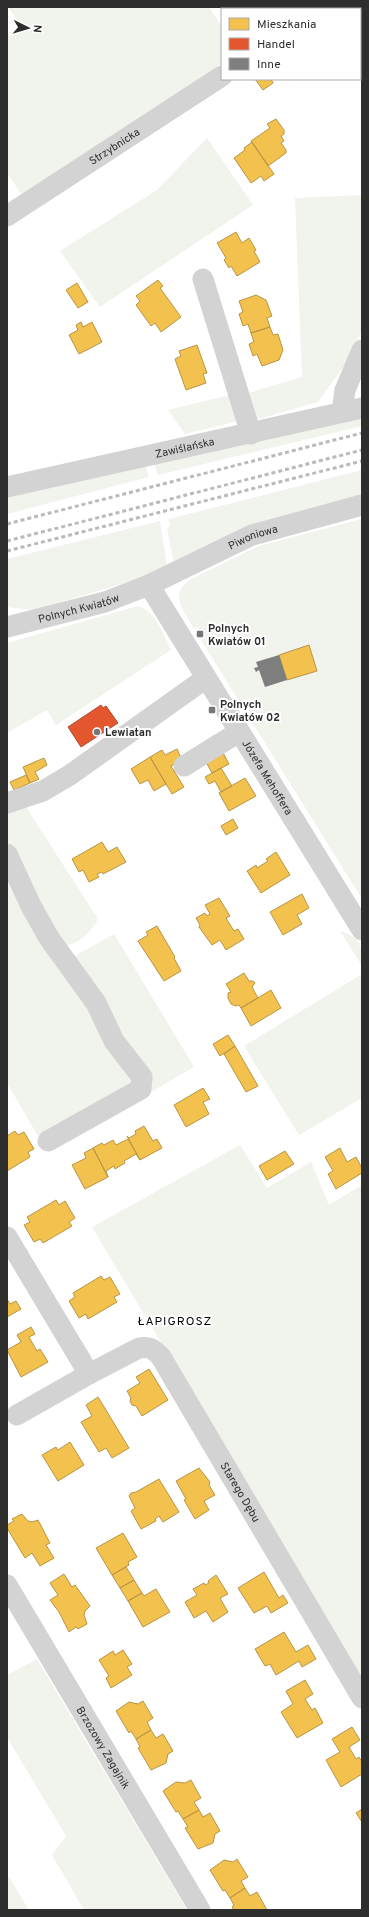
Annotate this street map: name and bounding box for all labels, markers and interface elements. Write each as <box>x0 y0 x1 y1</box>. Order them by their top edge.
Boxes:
north arrow <box>8 8 48 48</box>
legend <box>221 8 361 80</box>
text: Mieszkania <box>257 17 316 33</box>
text: N <box>30 24 44 33</box>
text: Handel <box>257 37 295 53</box>
text: Inne <box>257 57 281 73</box>
street label: Strzybnicka <box>87 125 143 169</box>
street label: Zawiślańska <box>154 435 216 462</box>
street label: Piwoniowa <box>226 522 280 554</box>
street label: Polnych Kwiatów <box>37 591 122 627</box>
place label: Polnych Kwiatów 01 <box>208 622 266 649</box>
marker: Polnych Kwiatów 01 <box>195 629 205 639</box>
place label: Polnych Kwiatów 02 <box>220 698 280 725</box>
marker: Polnych Kwiatów 02 <box>207 705 217 715</box>
place label: Lewiatan <box>105 726 152 740</box>
marker: Lewiatan <box>92 727 102 737</box>
street label: Józefa Mehoffera <box>238 738 296 818</box>
district label: ŁAPIGROSZ <box>138 1314 212 1330</box>
street label: Starego Dębu <box>217 1460 263 1525</box>
street label: Brzozowy Zagajnik <box>73 1704 133 1792</box>

